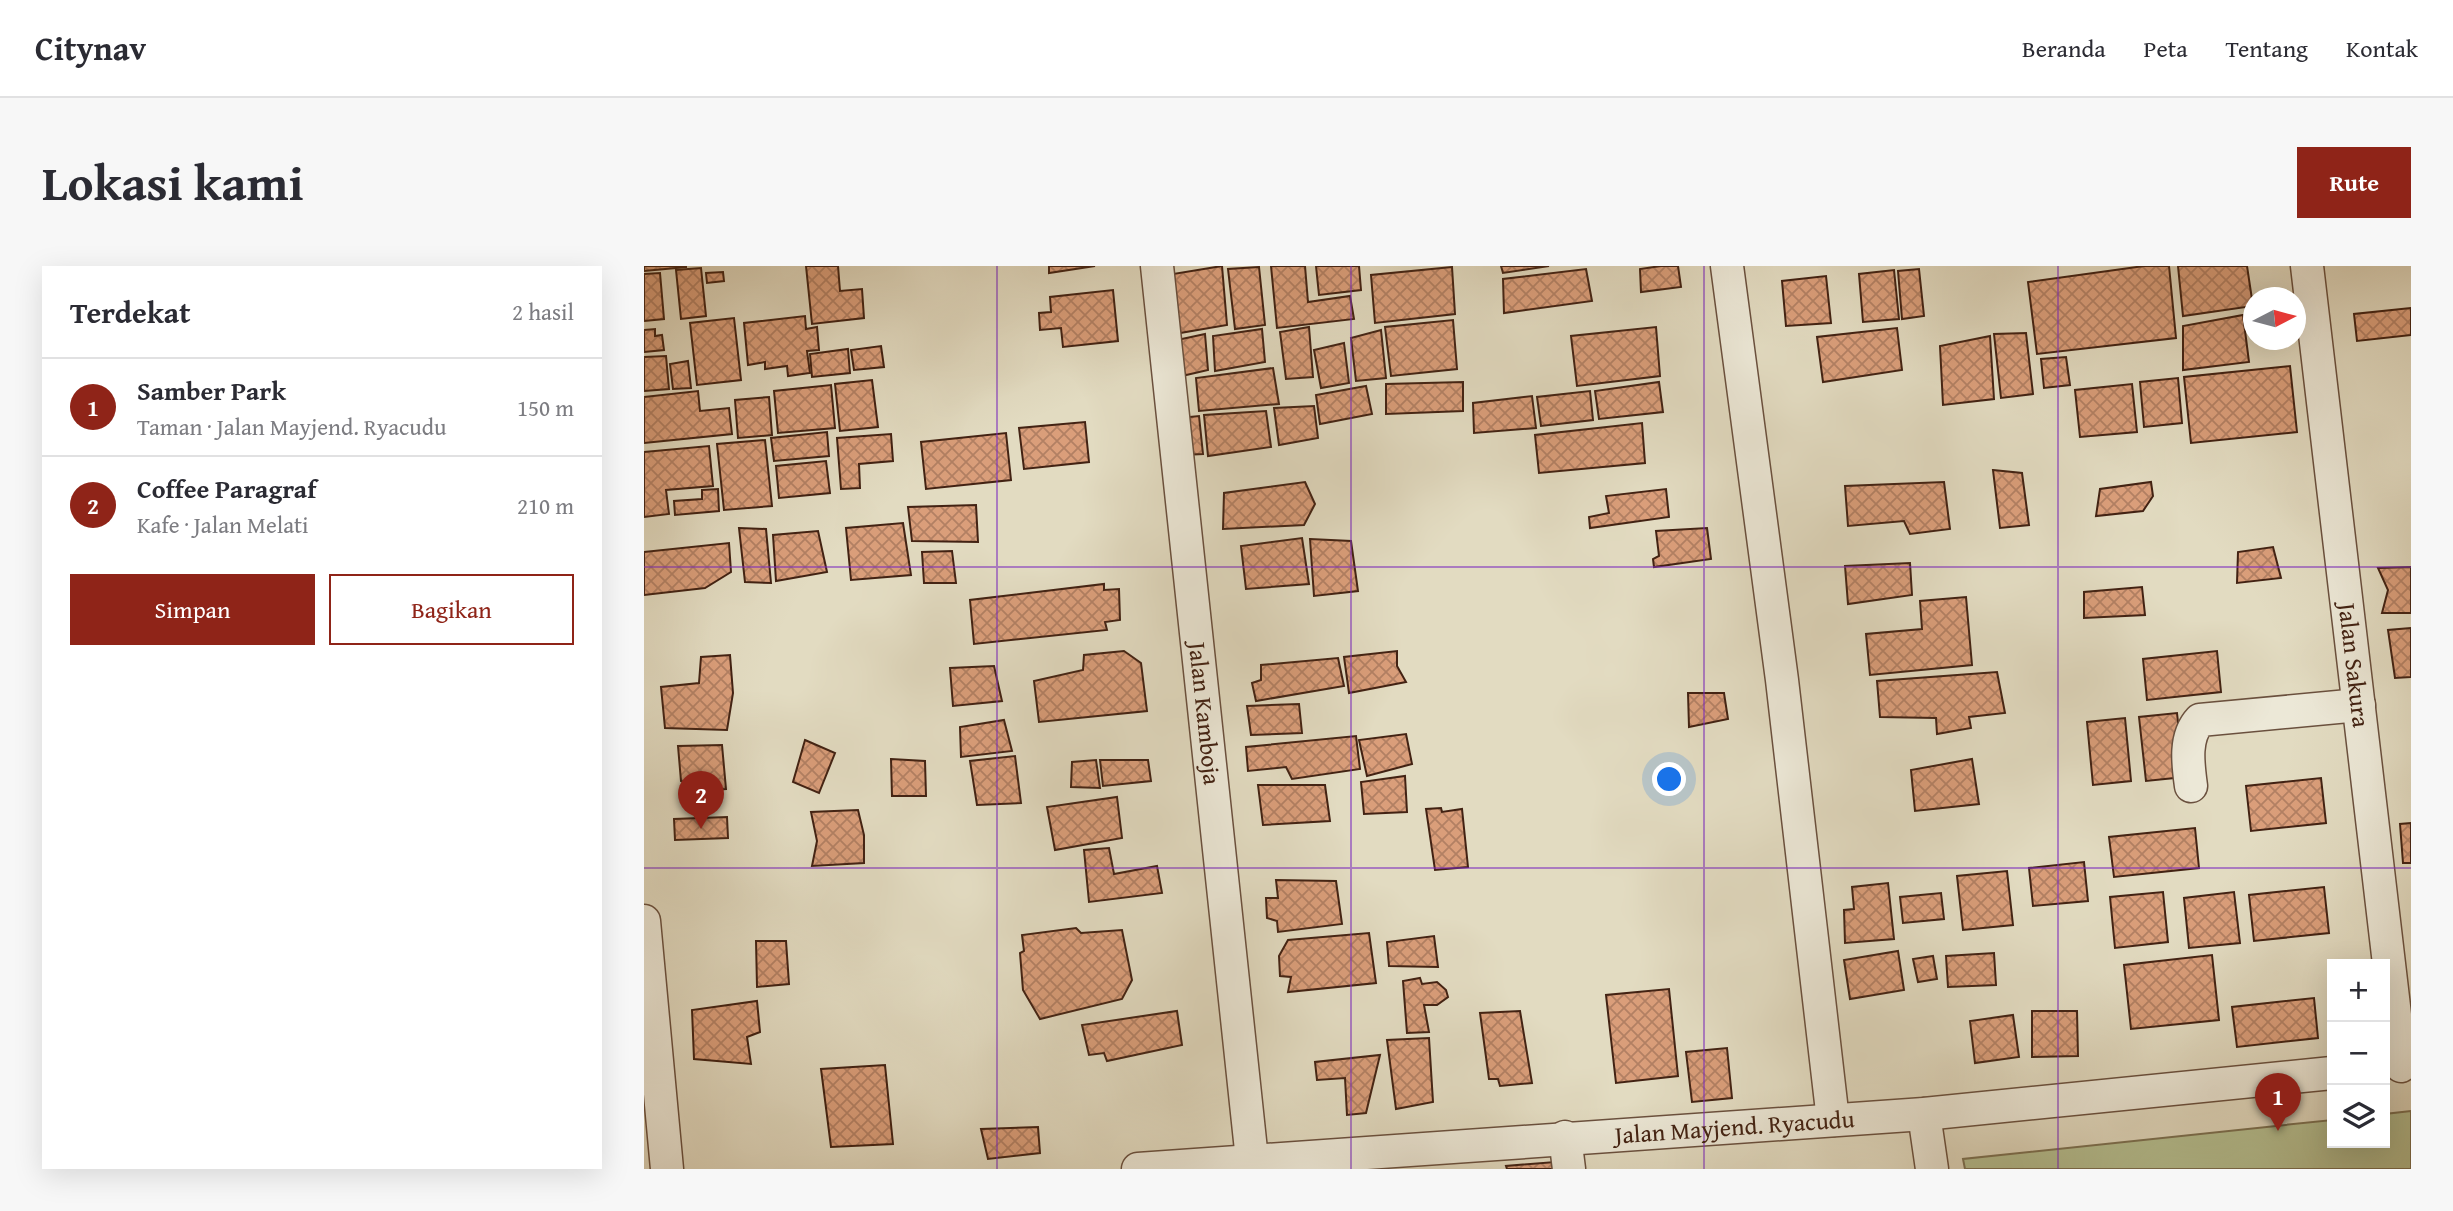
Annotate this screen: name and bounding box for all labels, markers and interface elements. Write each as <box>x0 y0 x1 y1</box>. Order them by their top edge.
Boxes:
text: Citynav <box>35 24 146 72</box>
text: Beranda <box>2022 31 2106 66</box>
text: Peta <box>2144 31 2188 66</box>
text: Tentang <box>2226 31 2308 66</box>
text: Kontak <box>2346 31 2418 66</box>
text: Lokasi kami <box>42 146 304 218</box>
button: Rute <box>2297 147 2411 218</box>
north arrow <box>2243 287 2306 350</box>
text: Terdekat <box>70 290 190 334</box>
text: 2 hasil <box>512 295 574 328</box>
text: Samber Park <box>137 371 286 410</box>
text: 1 <box>87 391 99 424</box>
text: 150 m <box>517 391 574 424</box>
text: Taman · Jalan Mayjend. Ryacudu <box>137 410 446 443</box>
text: Coffee Paragraf <box>137 469 316 508</box>
text: 2 <box>87 489 99 522</box>
text: 210 m <box>517 489 574 522</box>
text: Kafe · Jalan Melati <box>137 508 309 541</box>
button: Simpan <box>70 574 315 645</box>
button: Bagikan <box>329 574 574 645</box>
street label: Jalan Sakura <box>2329 598 2379 730</box>
street label: Jalan Kamboja <box>1180 637 1230 787</box>
your location <box>1652 762 1686 796</box>
pin: 2 <box>678 771 724 829</box>
map controls <box>2327 959 2390 1148</box>
button: + <box>2327 959 2390 1022</box>
button: − <box>2327 1022 2390 1085</box>
pin: 1 <box>2255 1073 2301 1131</box>
button: layers <box>2327 1085 2390 1148</box>
street label: Jalan Mayjend. Ryacudu <box>1611 1101 1855 1153</box>

